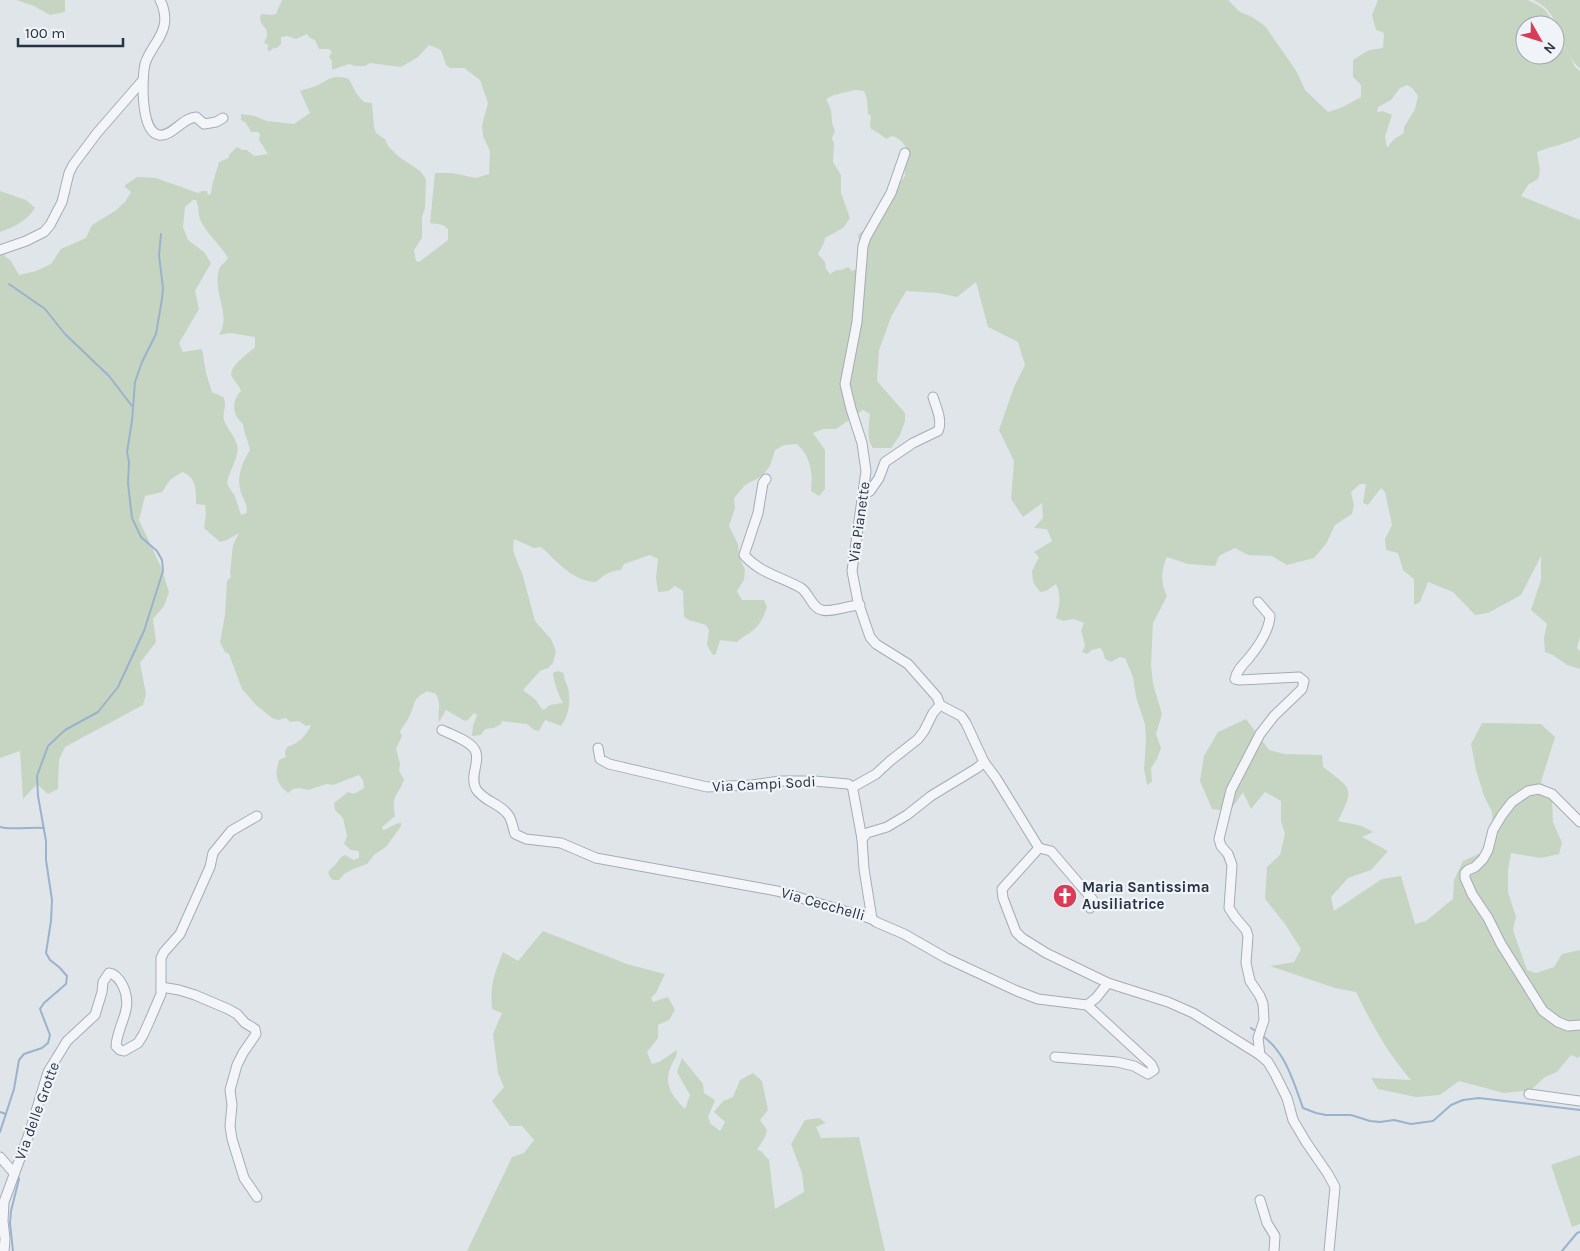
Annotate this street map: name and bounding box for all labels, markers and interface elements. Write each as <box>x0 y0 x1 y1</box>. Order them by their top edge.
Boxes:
scale bar <box>18 15 122 47</box>
north arrow <box>1515 15 1565 65</box>
text: 100 m <box>25 24 65 42</box>
text: N <box>1540 39 1559 57</box>
street label: Via Pianette <box>844 480 874 564</box>
street label: Via Campi Sodi <box>712 772 816 796</box>
place label: Maria Santissima Ausiliatrice <box>1082 878 1210 913</box>
street label: Via Cecchelli <box>779 883 867 925</box>
church icon: Maria Santissima Ausiliatrice <box>1052 883 1078 909</box>
street label: Via delle Grotte <box>11 1059 63 1163</box>

